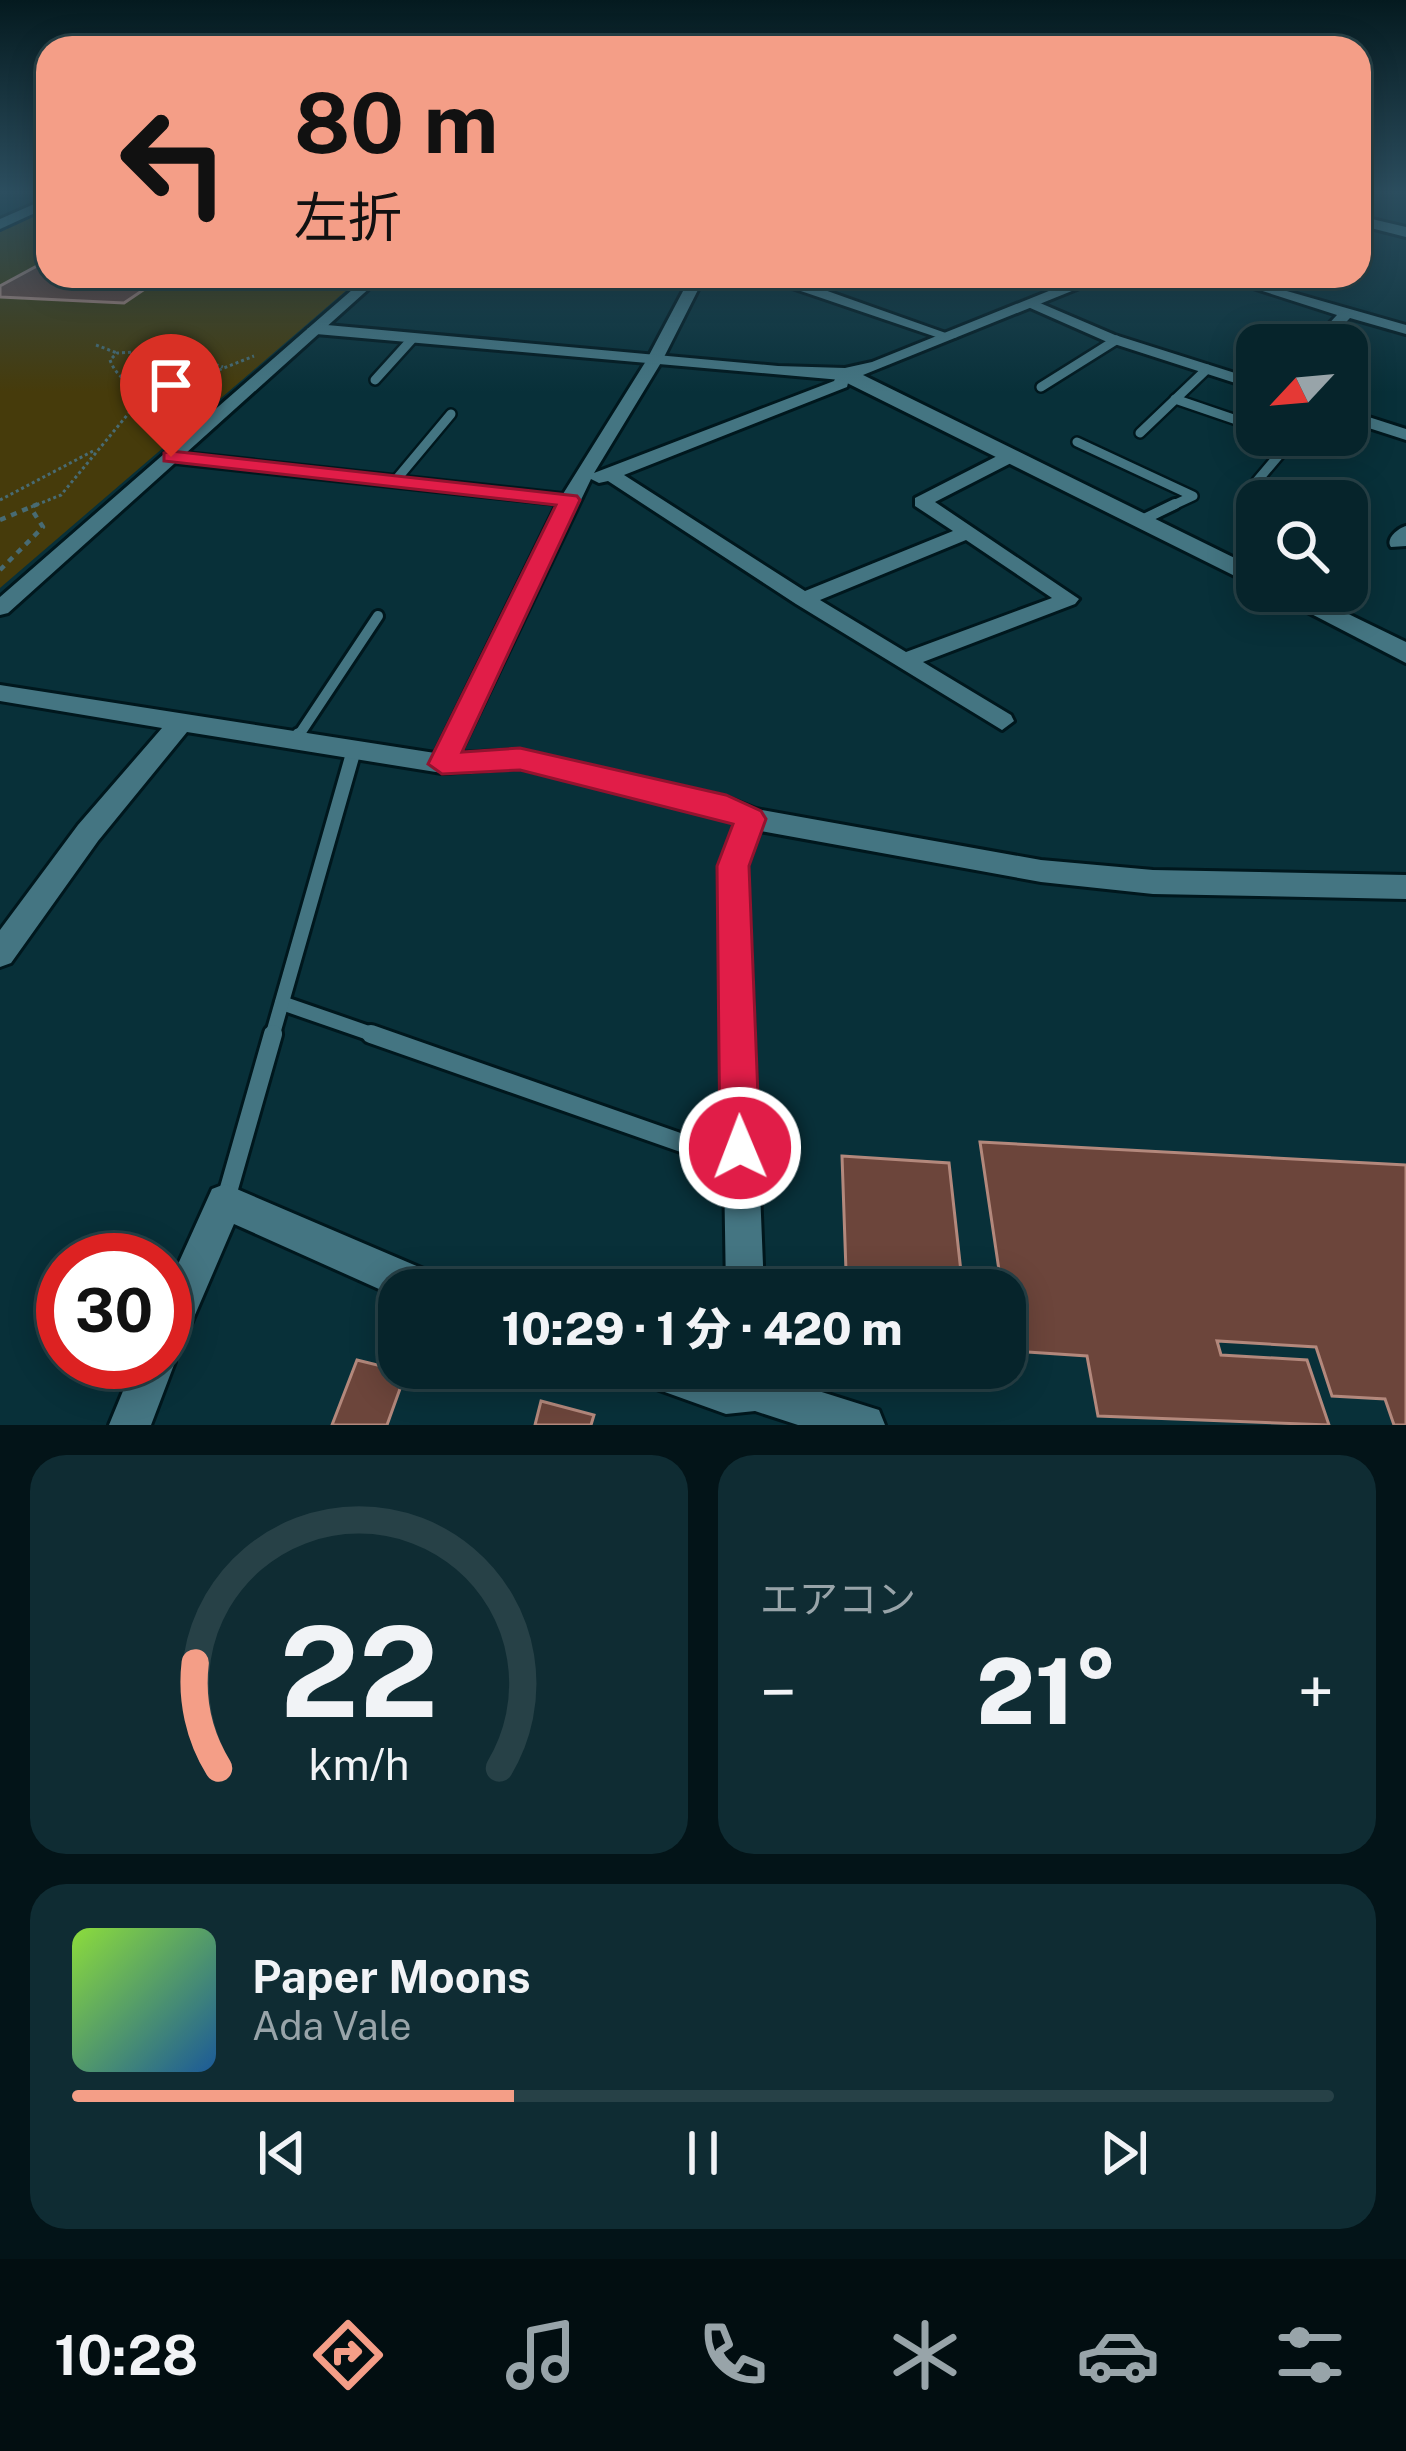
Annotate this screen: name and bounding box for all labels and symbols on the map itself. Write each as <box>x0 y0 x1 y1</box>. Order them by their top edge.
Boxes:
north arrow <box>1236 324 1368 456</box>
pin <box>120 334 222 457</box>
position arrow <box>677 1085 803 1211</box>
speed limit sign: 30 <box>36 1233 192 1389</box>

